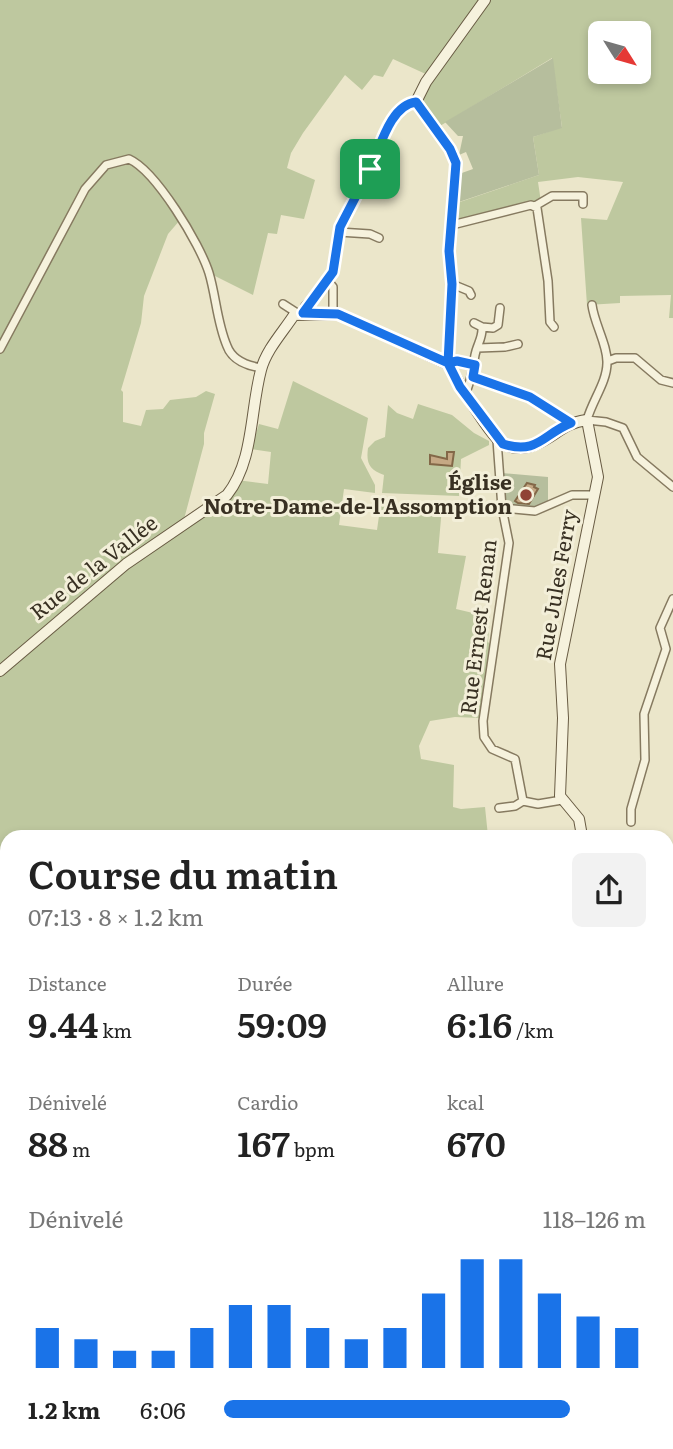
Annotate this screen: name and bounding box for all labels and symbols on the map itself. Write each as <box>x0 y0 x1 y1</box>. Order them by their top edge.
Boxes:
north arrow <box>588 21 651 84</box>
pin <box>340 139 400 199</box>
place label: Église Notre-Dame-de-l'Assomption <box>204 465 512 520</box>
marker: Église Notre-Dame-de-l'Assomption <box>518 487 534 503</box>
street label: Rue de la Vallée <box>22 506 163 626</box>
street label: Rue Jules Ferry <box>526 506 583 663</box>
street label: Rue Ernest Renan <box>450 537 503 716</box>

